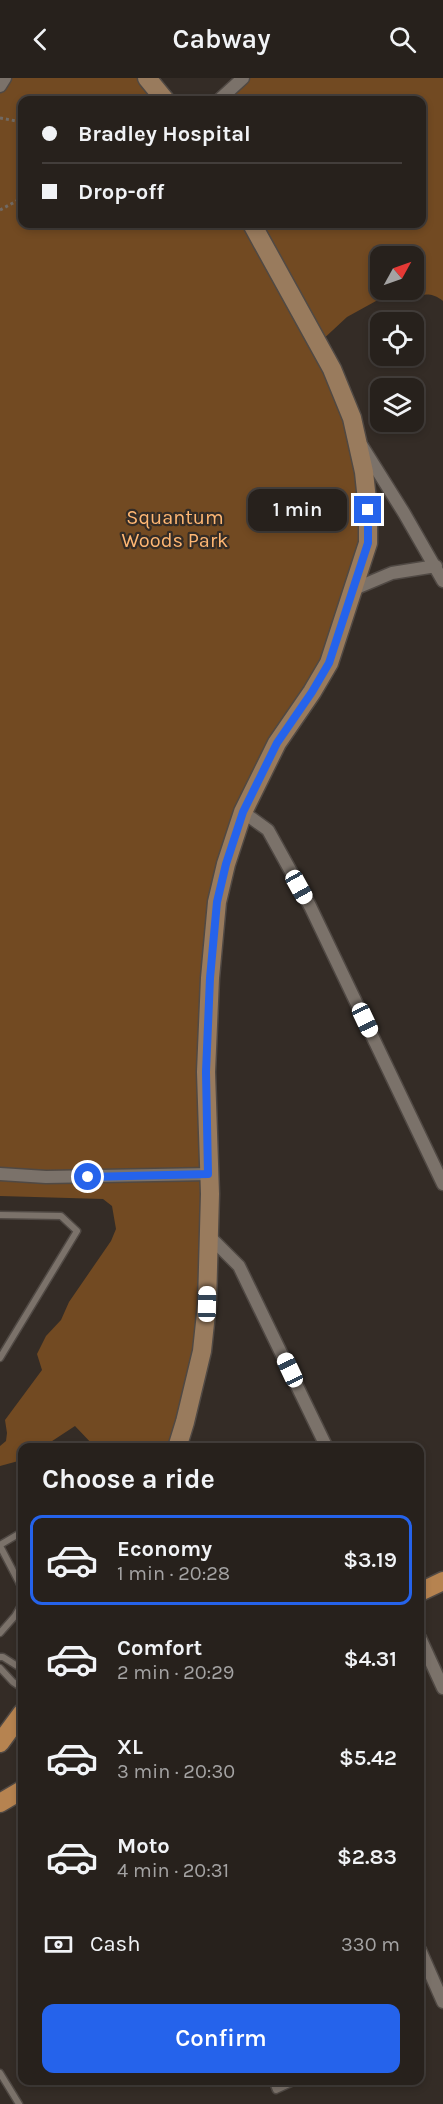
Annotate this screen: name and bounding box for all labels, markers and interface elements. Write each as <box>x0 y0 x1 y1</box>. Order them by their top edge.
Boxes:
icon: back <box>24 23 57 56</box>
text: Cabway <box>173 23 270 55</box>
icon: search <box>386 23 419 56</box>
text: Bradley Hospital <box>78 121 251 147</box>
text: Drop-off <box>78 179 164 205</box>
north arrow <box>370 246 424 300</box>
map controls <box>370 246 424 432</box>
button: locate <box>370 312 424 366</box>
button: layers <box>370 378 424 432</box>
callout: 1 min <box>248 489 347 531</box>
route end <box>354 496 381 523</box>
text: 1 min <box>273 498 322 521</box>
park label: Squantum Woods Park <box>122 506 228 552</box>
car <box>282 867 316 907</box>
car <box>349 1000 381 1040</box>
route start <box>74 1163 101 1190</box>
car <box>198 1286 216 1322</box>
car <box>274 1350 306 1390</box>
text: Choose a ride <box>42 1463 215 1495</box>
icon: car <box>45 1533 99 1587</box>
text: Economy <box>117 1536 212 1562</box>
text: $3.19 <box>343 1547 397 1573</box>
text: 1 min · 20:28 <box>117 1562 230 1585</box>
icon: car <box>45 1632 99 1686</box>
text: Comfort <box>117 1635 202 1661</box>
text: $4.31 <box>344 1646 397 1672</box>
text: 2 min · 20:29 <box>117 1661 234 1684</box>
icon: car <box>45 1731 99 1785</box>
text: XL <box>117 1734 143 1760</box>
text: $5.42 <box>339 1745 397 1771</box>
text: 3 min · 20:30 <box>117 1760 235 1783</box>
icon: car <box>45 1830 99 1884</box>
text: Moto <box>117 1833 170 1859</box>
text: $2.83 <box>337 1844 397 1870</box>
text: 4 min · 20:31 <box>117 1859 229 1882</box>
icon: cash <box>42 1928 75 1961</box>
text: Cash <box>90 1931 140 1957</box>
text: 330 m <box>341 1933 400 1956</box>
button: Confirm <box>42 2004 400 2073</box>

